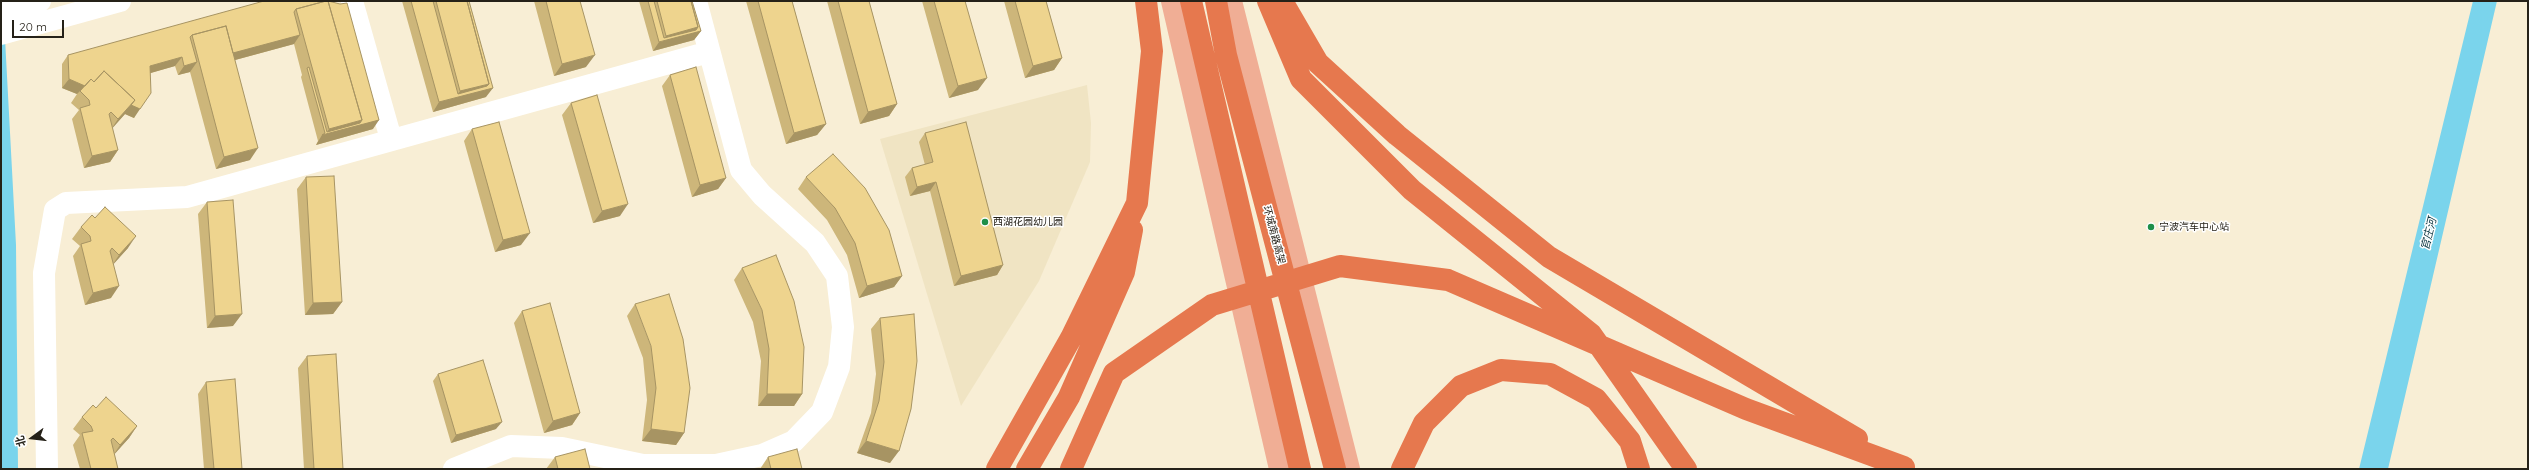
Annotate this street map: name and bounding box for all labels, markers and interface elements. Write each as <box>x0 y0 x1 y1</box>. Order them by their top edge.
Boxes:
scale bar <box>14 12 66 38</box>
text: 20 m <box>19 19 47 34</box>
street label: 环城南路高架 <box>1260 204 1288 266</box>
place label: 西湖花园幼儿园 <box>993 216 1063 228</box>
water label: 官庄河 <box>2419 216 2439 252</box>
marker: 西湖花园幼儿园 <box>980 217 990 227</box>
place label: 宁波汽车中心站 <box>2159 221 2229 233</box>
marker: 宁波汽车中心站 <box>2146 222 2156 232</box>
north arrow <box>12 418 52 458</box>
text: 北 <box>12 434 29 448</box>

